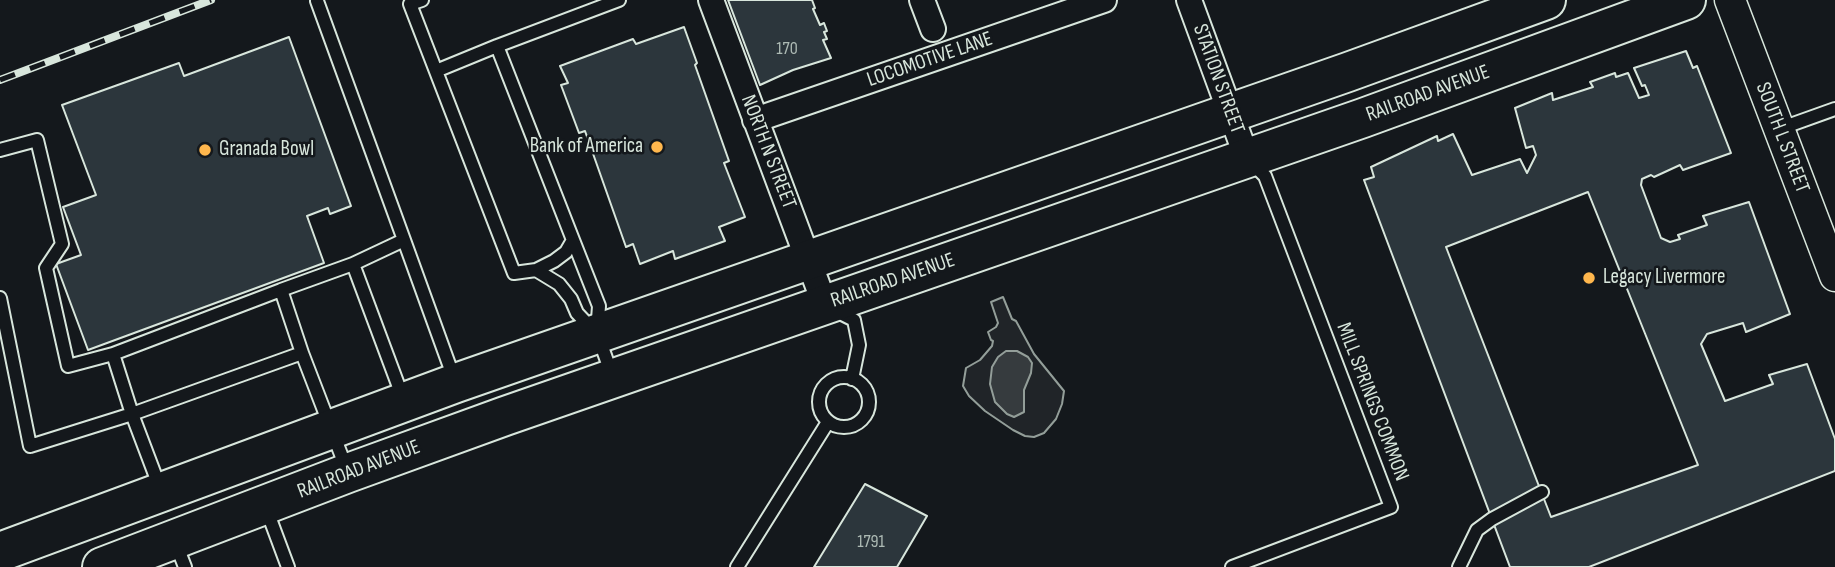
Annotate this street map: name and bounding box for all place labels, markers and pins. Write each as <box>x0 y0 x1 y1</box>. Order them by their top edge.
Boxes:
place label: Bank of America <box>530 134 643 160</box>
place label: Granada Bowl <box>219 137 314 163</box>
marker: Bank of America <box>649 139 665 155</box>
marker: Granada Bowl <box>197 142 213 158</box>
place label: Legacy Livermore <box>1603 265 1725 291</box>
marker: Legacy Livermore <box>1581 270 1597 286</box>

